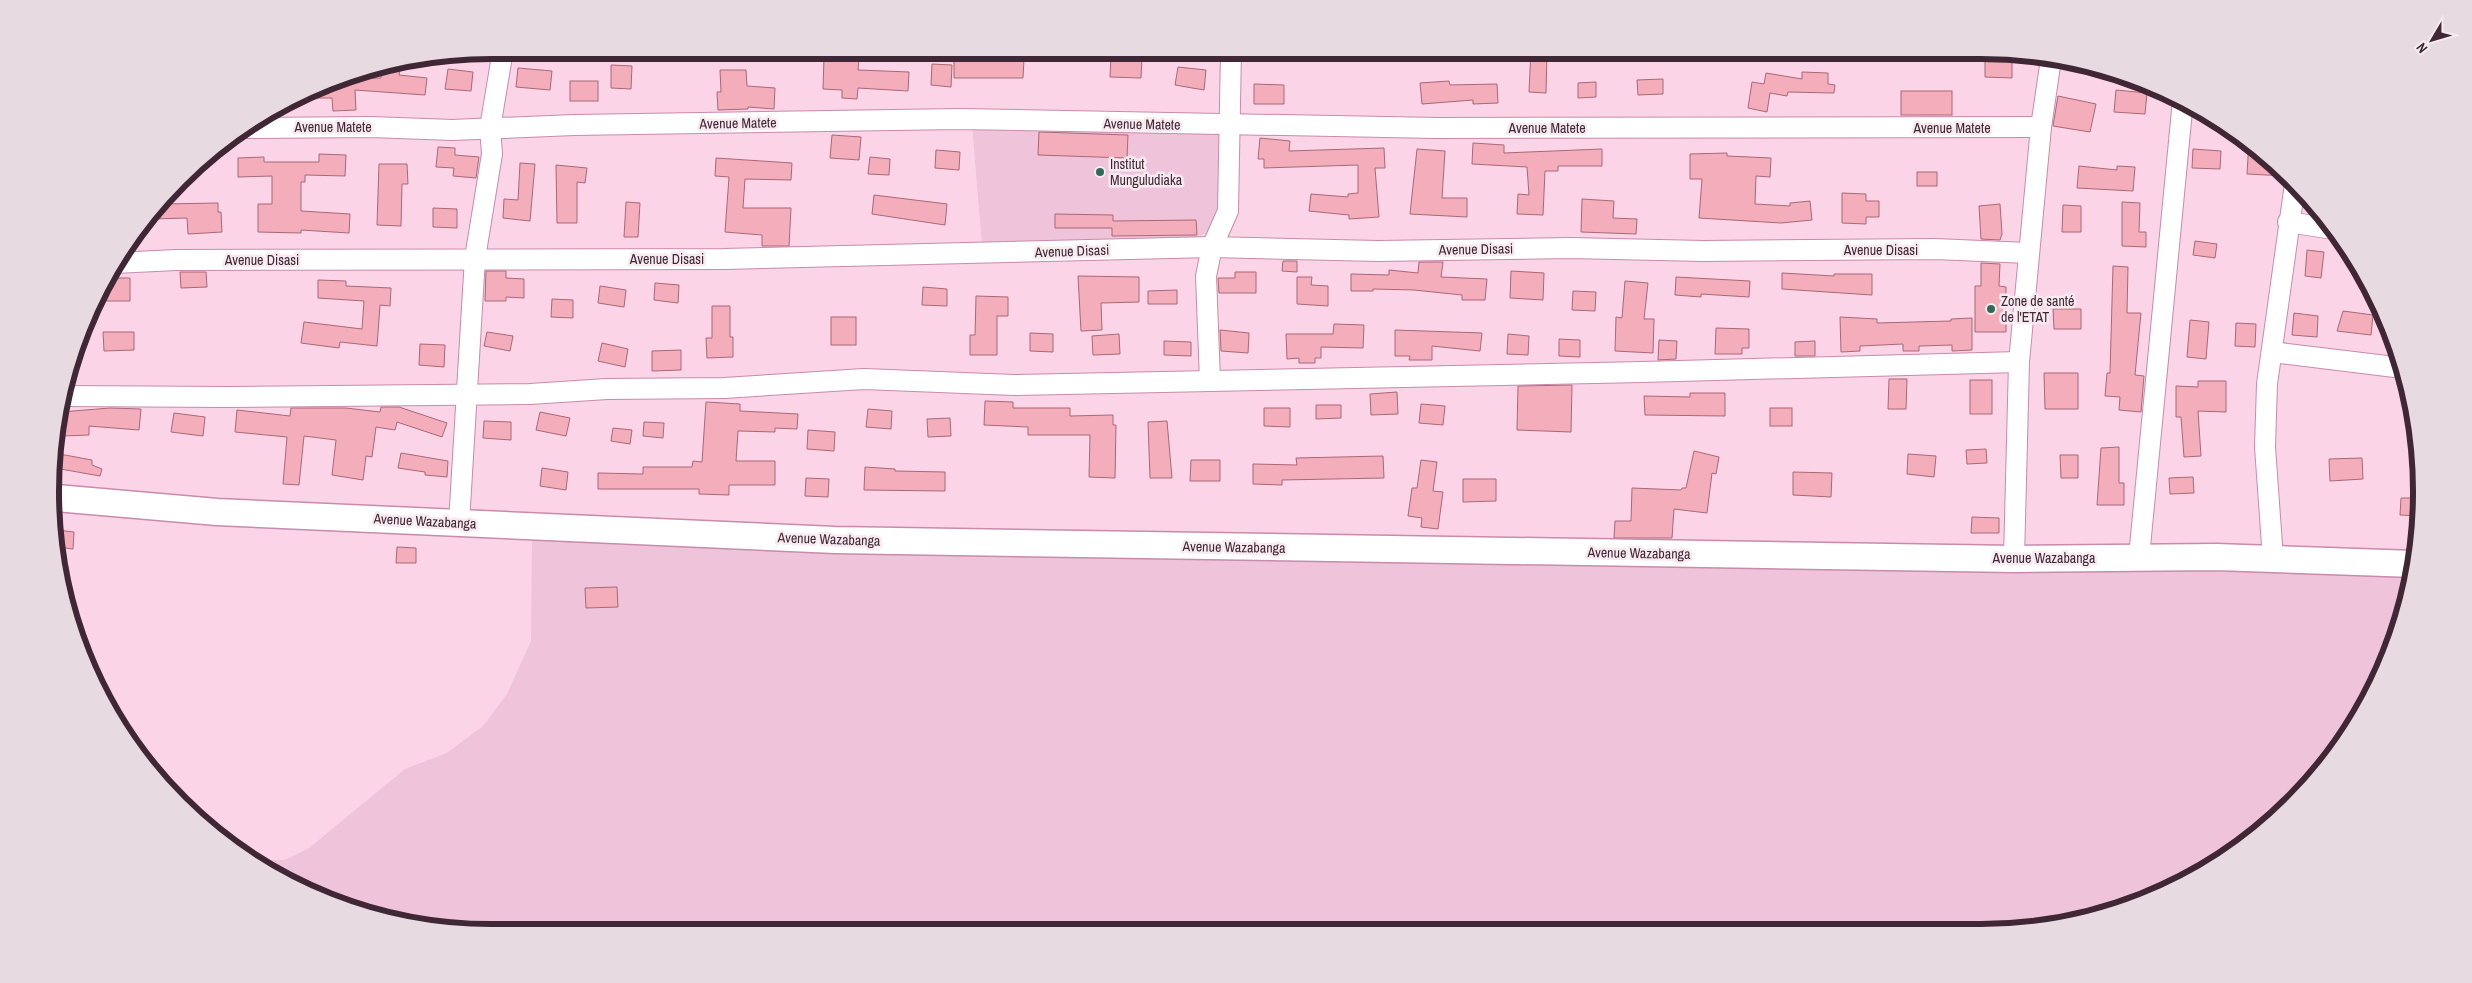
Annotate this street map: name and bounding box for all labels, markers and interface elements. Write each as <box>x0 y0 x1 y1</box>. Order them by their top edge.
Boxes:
north arrow <box>2407 15 2457 65</box>
text: N <box>2412 39 2431 57</box>
street label: Avenue Matete <box>698 113 777 133</box>
street label: Avenue Matete <box>1102 114 1181 134</box>
street label: Avenue Matete <box>293 118 372 136</box>
street label: Avenue Matete <box>1507 119 1586 137</box>
street label: Avenue Matete <box>1912 119 1991 137</box>
place label: Institut Munguludiaka <box>1110 155 1183 189</box>
marker: Institut Munguludiaka <box>1094 166 1106 178</box>
street label: Avenue Disasi <box>1438 239 1513 259</box>
street label: Avenue Disasi <box>1033 241 1110 261</box>
street label: Avenue Disasi <box>1843 241 1918 259</box>
street label: Avenue Disasi <box>629 250 704 268</box>
street label: Avenue Disasi <box>224 251 299 269</box>
place label: Zone de santé de l'ETAT <box>2001 292 2074 326</box>
marker: Zone de santé de l'ETAT <box>1985 303 1997 315</box>
street label: Avenue Wazabanga <box>372 509 477 533</box>
street label: Avenue Wazabanga <box>776 528 881 550</box>
street label: Avenue Wazabanga <box>1181 537 1286 557</box>
street label: Avenue Wazabanga <box>1586 543 1691 563</box>
street label: Avenue Wazabanga <box>1992 549 2096 567</box>

